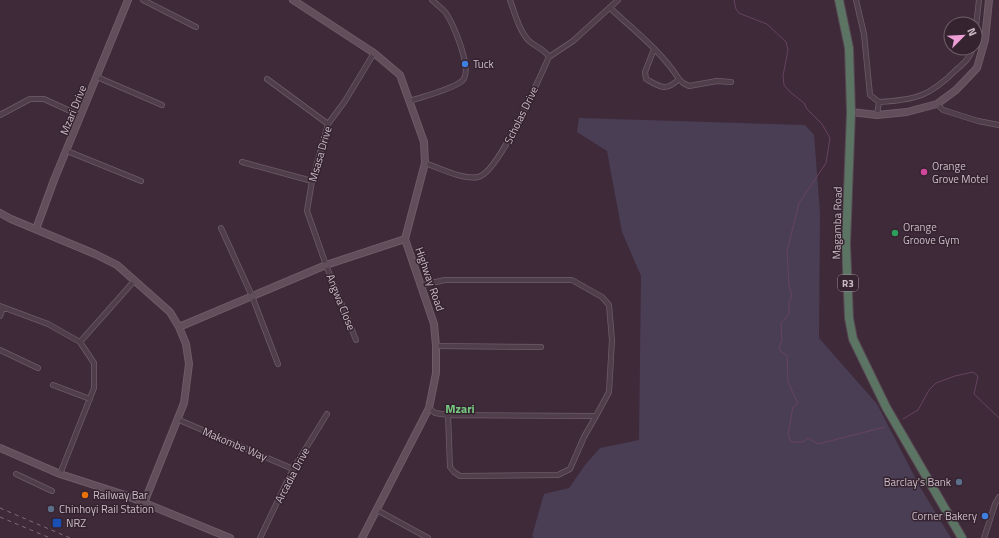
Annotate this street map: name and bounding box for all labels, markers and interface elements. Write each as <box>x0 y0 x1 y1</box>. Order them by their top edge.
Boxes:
north arrow <box>943 16 983 56</box>
text: N <box>963 25 981 39</box>
place label: Tuck <box>473 56 494 72</box>
marker: Tuck <box>460 59 470 69</box>
street label: Mzari Drive <box>56 82 90 137</box>
street label: Scholas Drive <box>500 83 542 146</box>
street label: Msasa Drive <box>304 124 336 184</box>
place label: Orange Grove Motel <box>932 158 988 187</box>
marker: Orange Grove Motel <box>919 167 929 177</box>
street label: Magamba Road <box>828 186 846 259</box>
place label: Orange Groove Gym <box>903 219 959 248</box>
marker: Orange Groove Gym <box>890 228 900 238</box>
street label: Highway Road <box>412 245 448 313</box>
street label: Angwa Close <box>322 271 360 333</box>
road number: R3 <box>838 275 858 291</box>
district label: Mzari <box>445 399 475 418</box>
street label: Makombe Way <box>200 423 271 465</box>
street label: Arcadia Drive <box>271 444 314 506</box>
place label: Barclay's Bank <box>884 474 952 490</box>
marker: Barclay's Bank <box>954 477 964 487</box>
place label: Railway Bar <box>93 487 148 503</box>
marker: Railway Bar <box>80 490 90 500</box>
place label: Chinhoyi Rail Station <box>59 501 154 517</box>
marker: Chinhoyi Rail Station <box>46 504 56 514</box>
place label: Corner Bakery <box>912 508 978 524</box>
marker: Corner Bakery <box>980 511 990 521</box>
place label: NRZ <box>66 515 86 531</box>
marker: NRZ <box>51 517 63 529</box>

